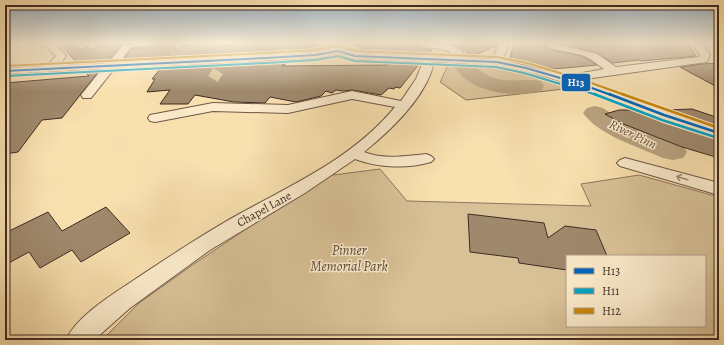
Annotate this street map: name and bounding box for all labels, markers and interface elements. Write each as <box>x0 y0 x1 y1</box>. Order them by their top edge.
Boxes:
line badge: H13 <box>561 73 591 92</box>
text: H13 <box>568 75 585 90</box>
water label: River Pinn <box>607 115 659 153</box>
one-way arrow <box>675 174 688 181</box>
street label: Chapel Lane <box>234 187 294 231</box>
park label: Pinner Memorial Park <box>310 241 388 276</box>
legend <box>566 255 706 327</box>
text: H13 <box>602 263 620 279</box>
text: H11 <box>602 283 619 299</box>
text: H12 <box>602 303 621 319</box>

